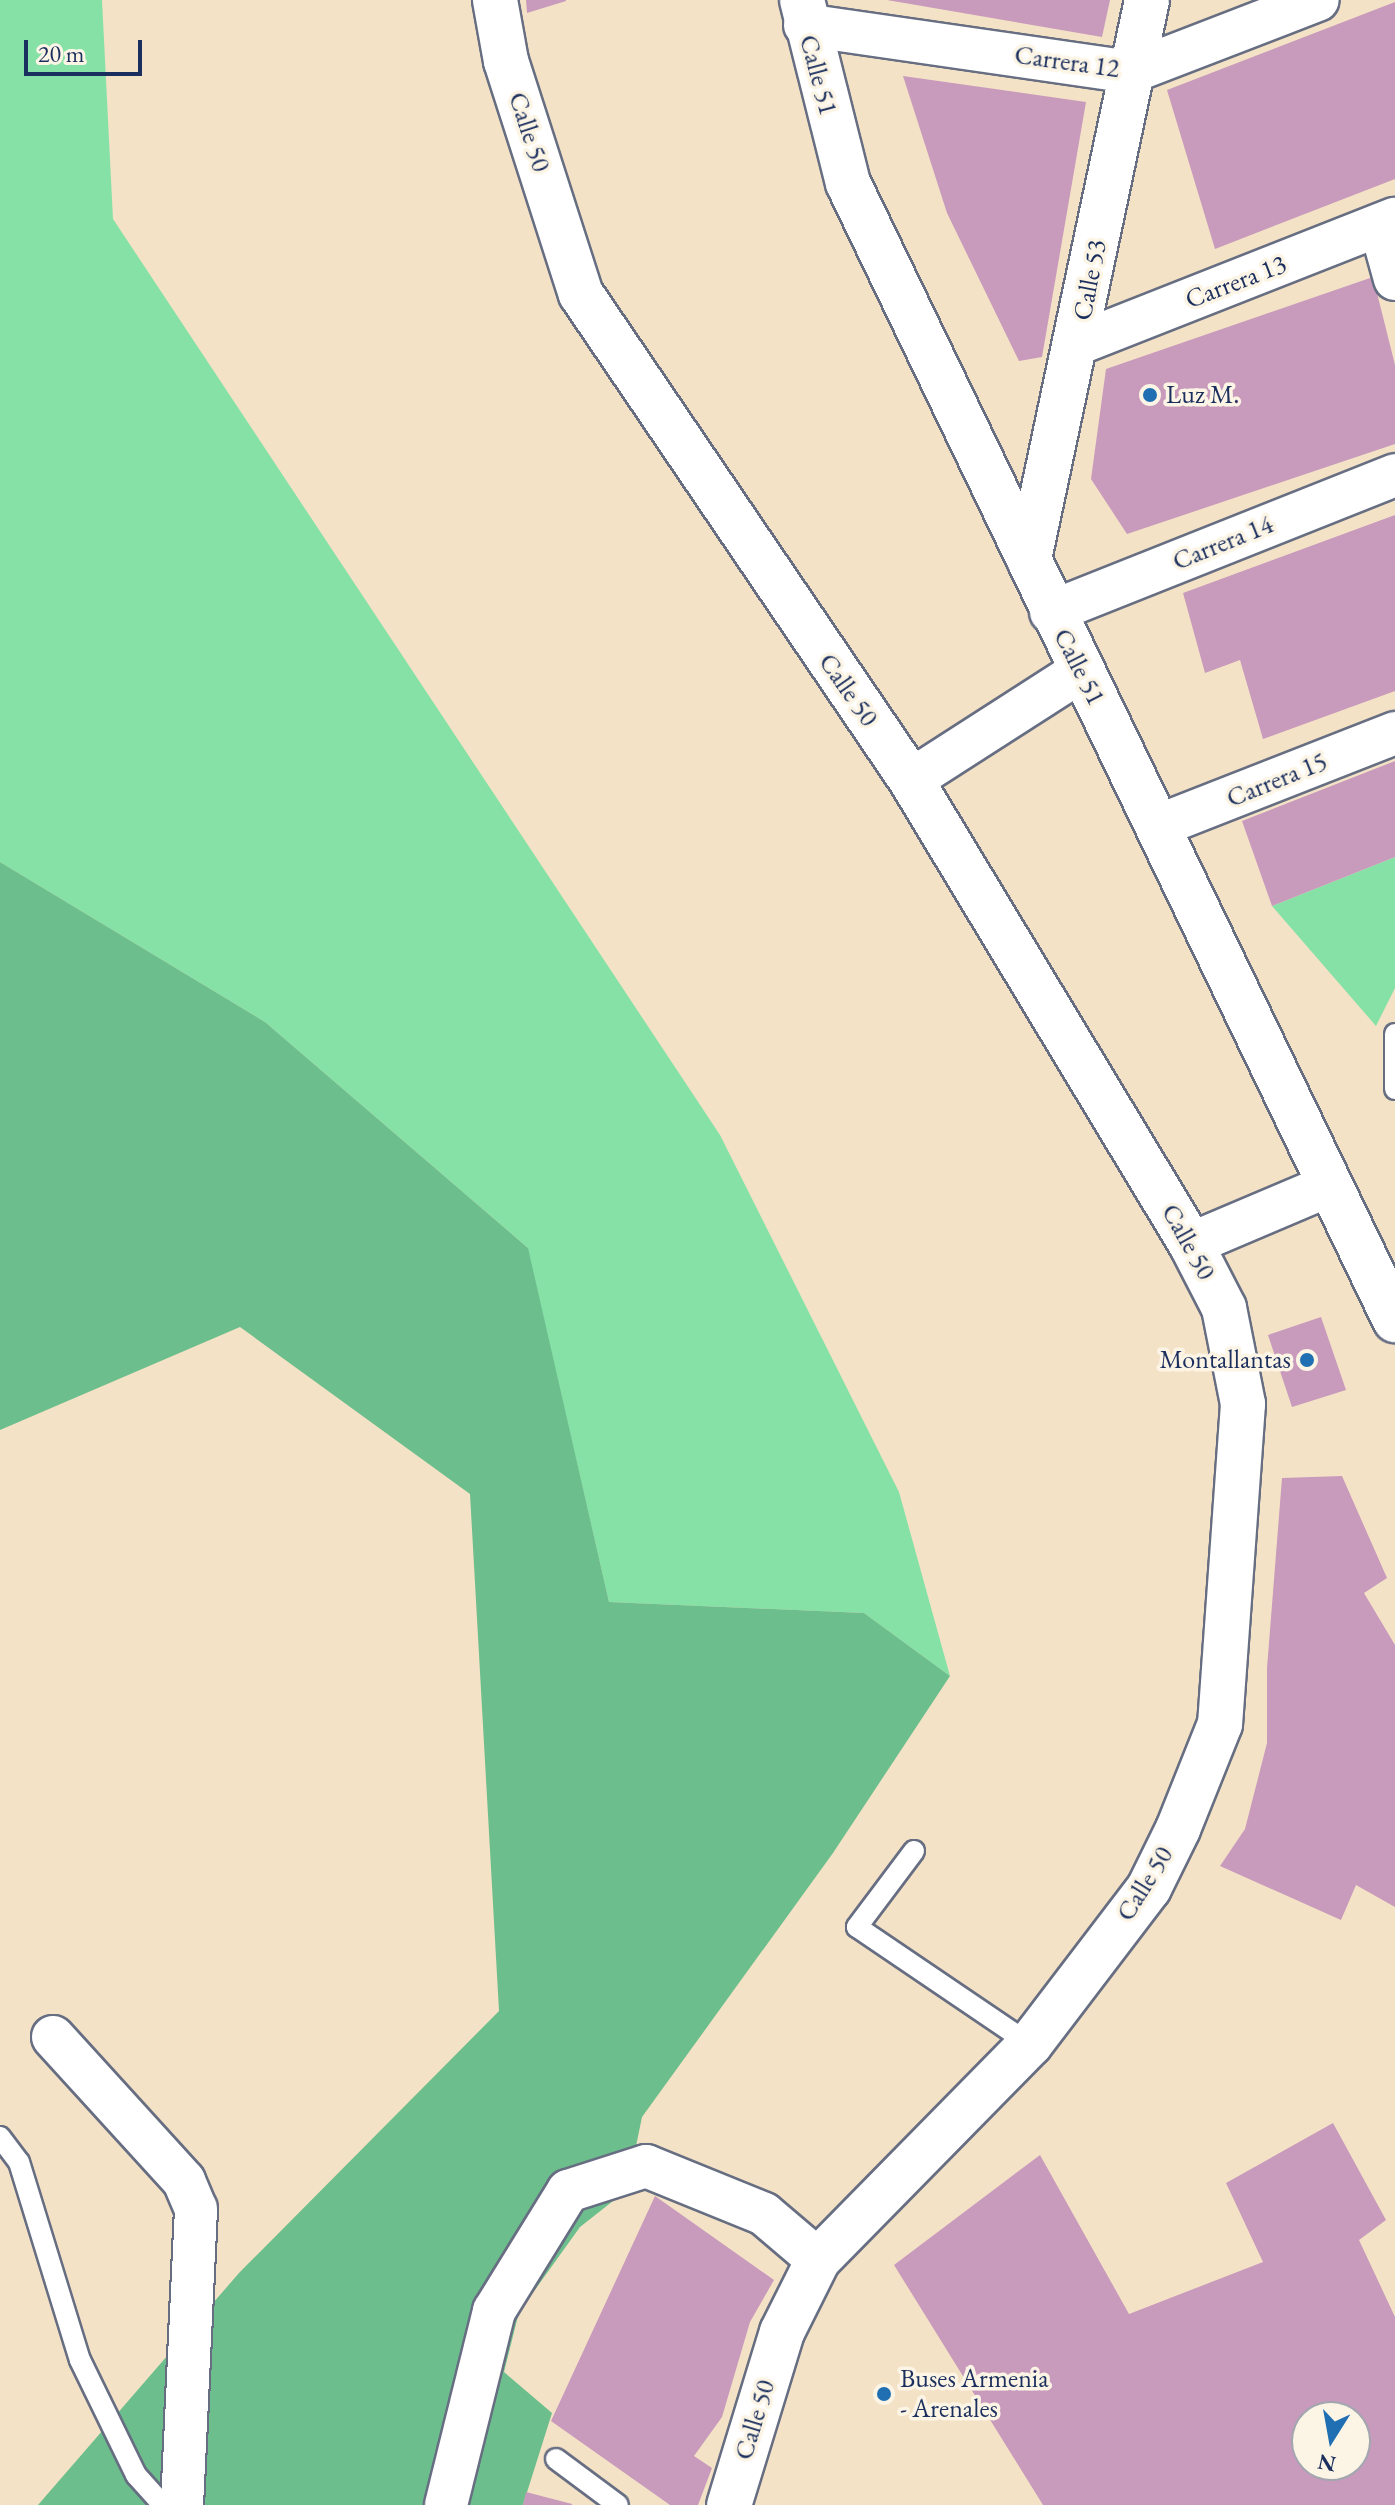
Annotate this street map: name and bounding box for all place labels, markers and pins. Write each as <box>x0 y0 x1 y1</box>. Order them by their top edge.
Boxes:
place label: Luz M. <box>1166 379 1239 411</box>
marker: Luz M. <box>1141 386 1159 404</box>
place label: Montallantas <box>1159 1344 1291 1376</box>
marker: Montallantas <box>1298 1351 1316 1369</box>
place label: Buses Armenia - Arenales <box>900 2363 1049 2424</box>
marker: Buses Armenia - Arenales <box>875 2385 893 2403</box>

